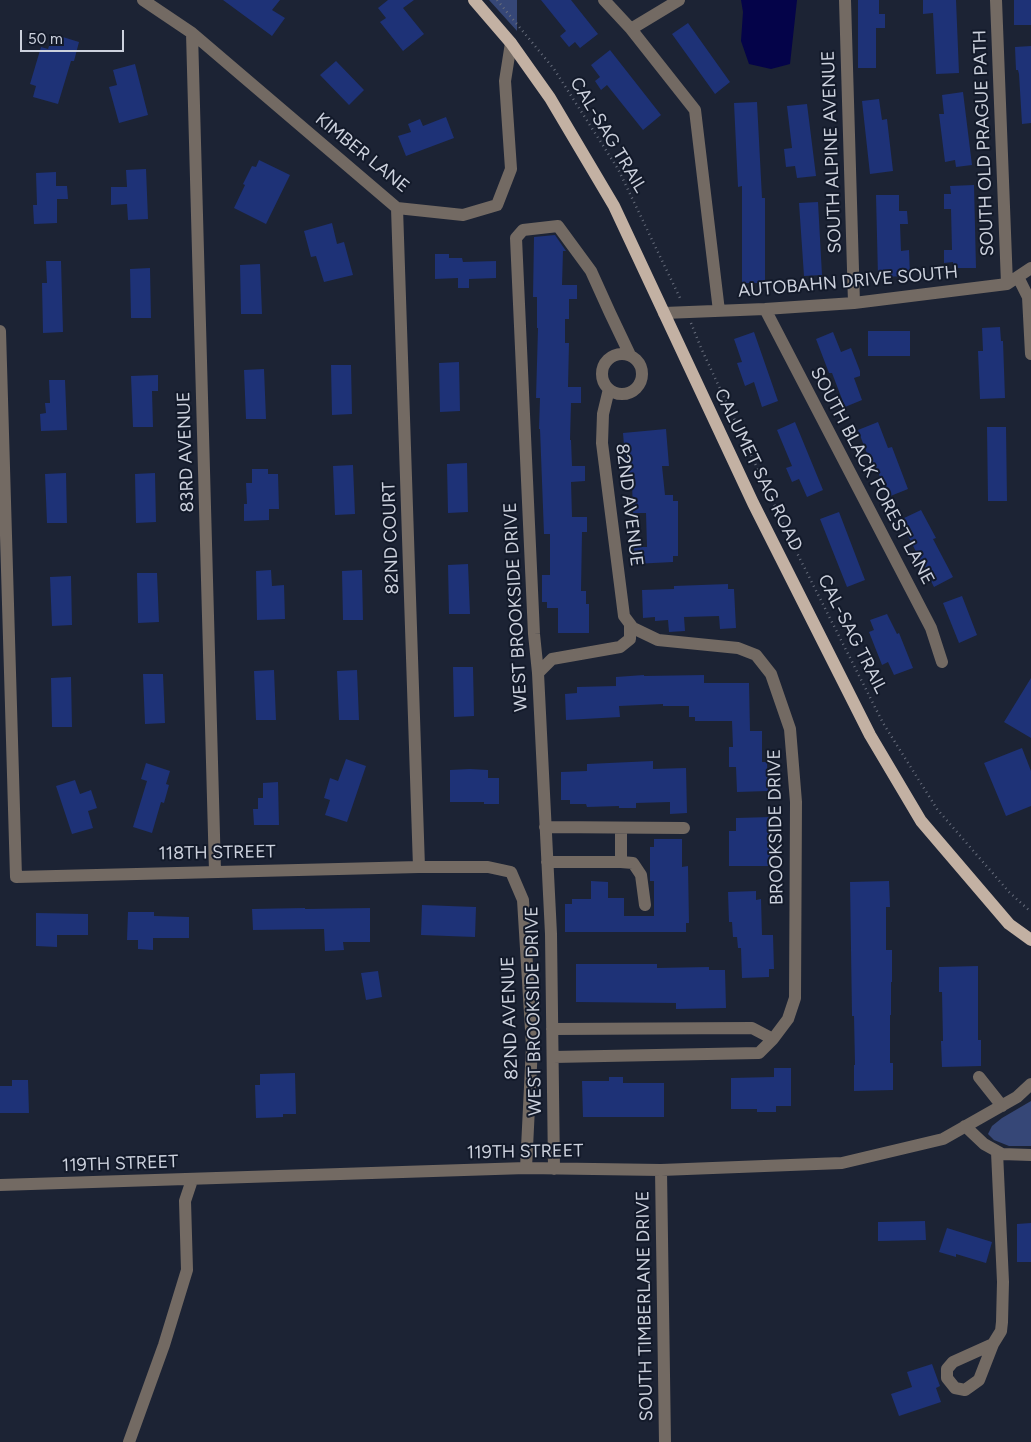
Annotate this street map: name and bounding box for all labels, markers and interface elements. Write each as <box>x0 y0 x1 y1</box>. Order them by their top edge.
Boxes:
scale bar <box>22 20 126 52</box>
street label: SOUTH OLD PRAGUE PATH <box>969 29 999 257</box>
text: 50 m <box>28 30 63 48</box>
street label: SOUTH ALPINE AVENUE <box>818 50 846 254</box>
street label: CAL-SAG TRAIL <box>565 73 651 197</box>
street label: KIMBER LANE <box>311 109 413 197</box>
street label: AUTOBAHN DRIVE SOUTH <box>737 262 959 302</box>
street label: SOUTH BLACK FOREST LANE <box>805 364 939 588</box>
street label: CALUMET SAG ROAD <box>709 385 807 555</box>
street label: 83RD AVENUE <box>173 391 199 513</box>
street label: 82ND AVENUE <box>611 442 647 568</box>
street label: 82ND COURT <box>378 481 404 595</box>
street label: WEST BROOKSIDE DRIVE <box>500 502 532 712</box>
street label: CAL-SAG TRAIL <box>813 571 891 697</box>
street label: BROOKSIDE DRIVE <box>764 749 788 905</box>
street label: 118TH STREET <box>158 841 276 865</box>
street label: WEST BROOKSIDE DRIVE <box>521 906 547 1116</box>
street label: 82ND AVENUE <box>497 956 523 1080</box>
street label: 119TH STREET <box>467 1140 583 1164</box>
street label: 119TH STREET <box>61 1151 179 1177</box>
street label: SOUTH TIMBERLANE DRIVE <box>632 1190 658 1422</box>

